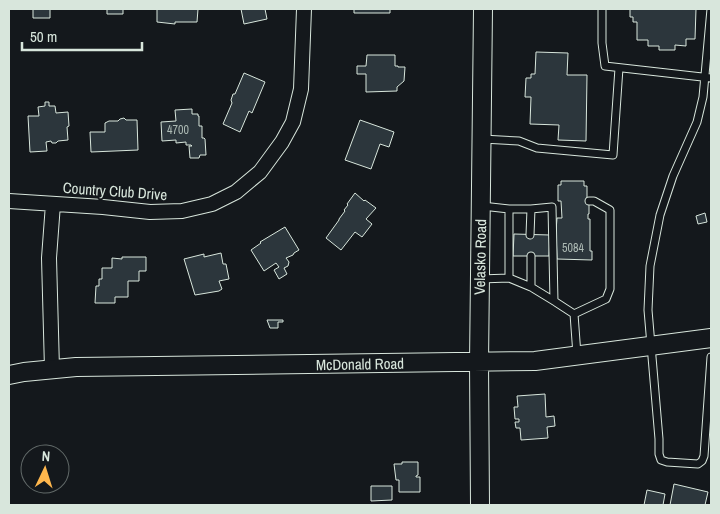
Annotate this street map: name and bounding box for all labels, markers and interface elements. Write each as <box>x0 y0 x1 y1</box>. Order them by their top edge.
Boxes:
scale bar <box>22 20 142 52</box>
text: 50 m <box>30 26 57 47</box>
house number: 4700 <box>167 122 189 138</box>
street label: Country Club Drive <box>62 177 168 205</box>
street label: Velasko Road <box>469 219 491 295</box>
house number: 5084 <box>562 240 584 256</box>
street label: McDonald Road <box>316 353 404 375</box>
north arrow <box>20 444 70 494</box>
text: N <box>41 447 51 465</box>

